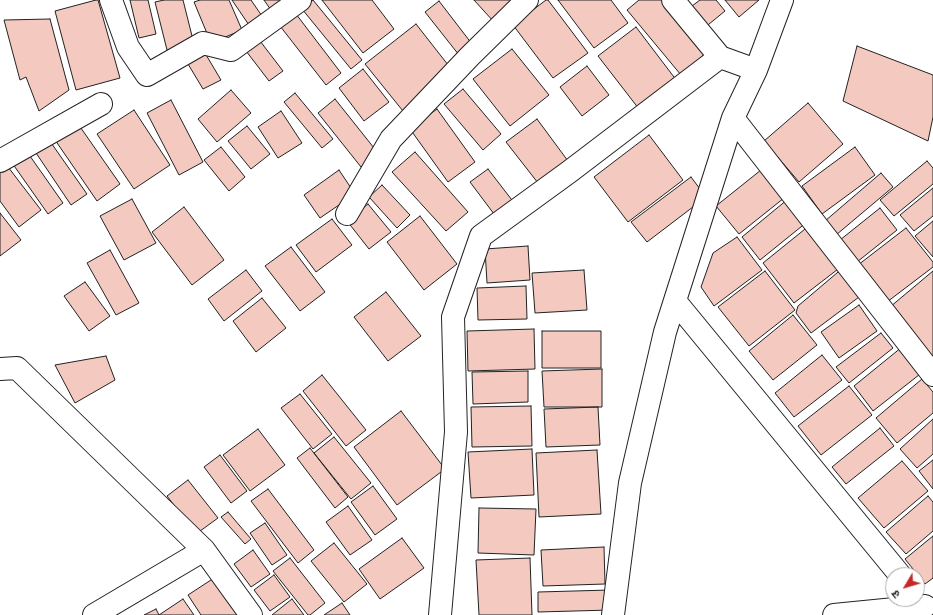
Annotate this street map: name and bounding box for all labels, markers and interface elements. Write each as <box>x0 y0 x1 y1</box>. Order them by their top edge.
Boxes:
north arrow <box>885 567 925 607</box>
text: उ <box>889 588 903 601</box>

